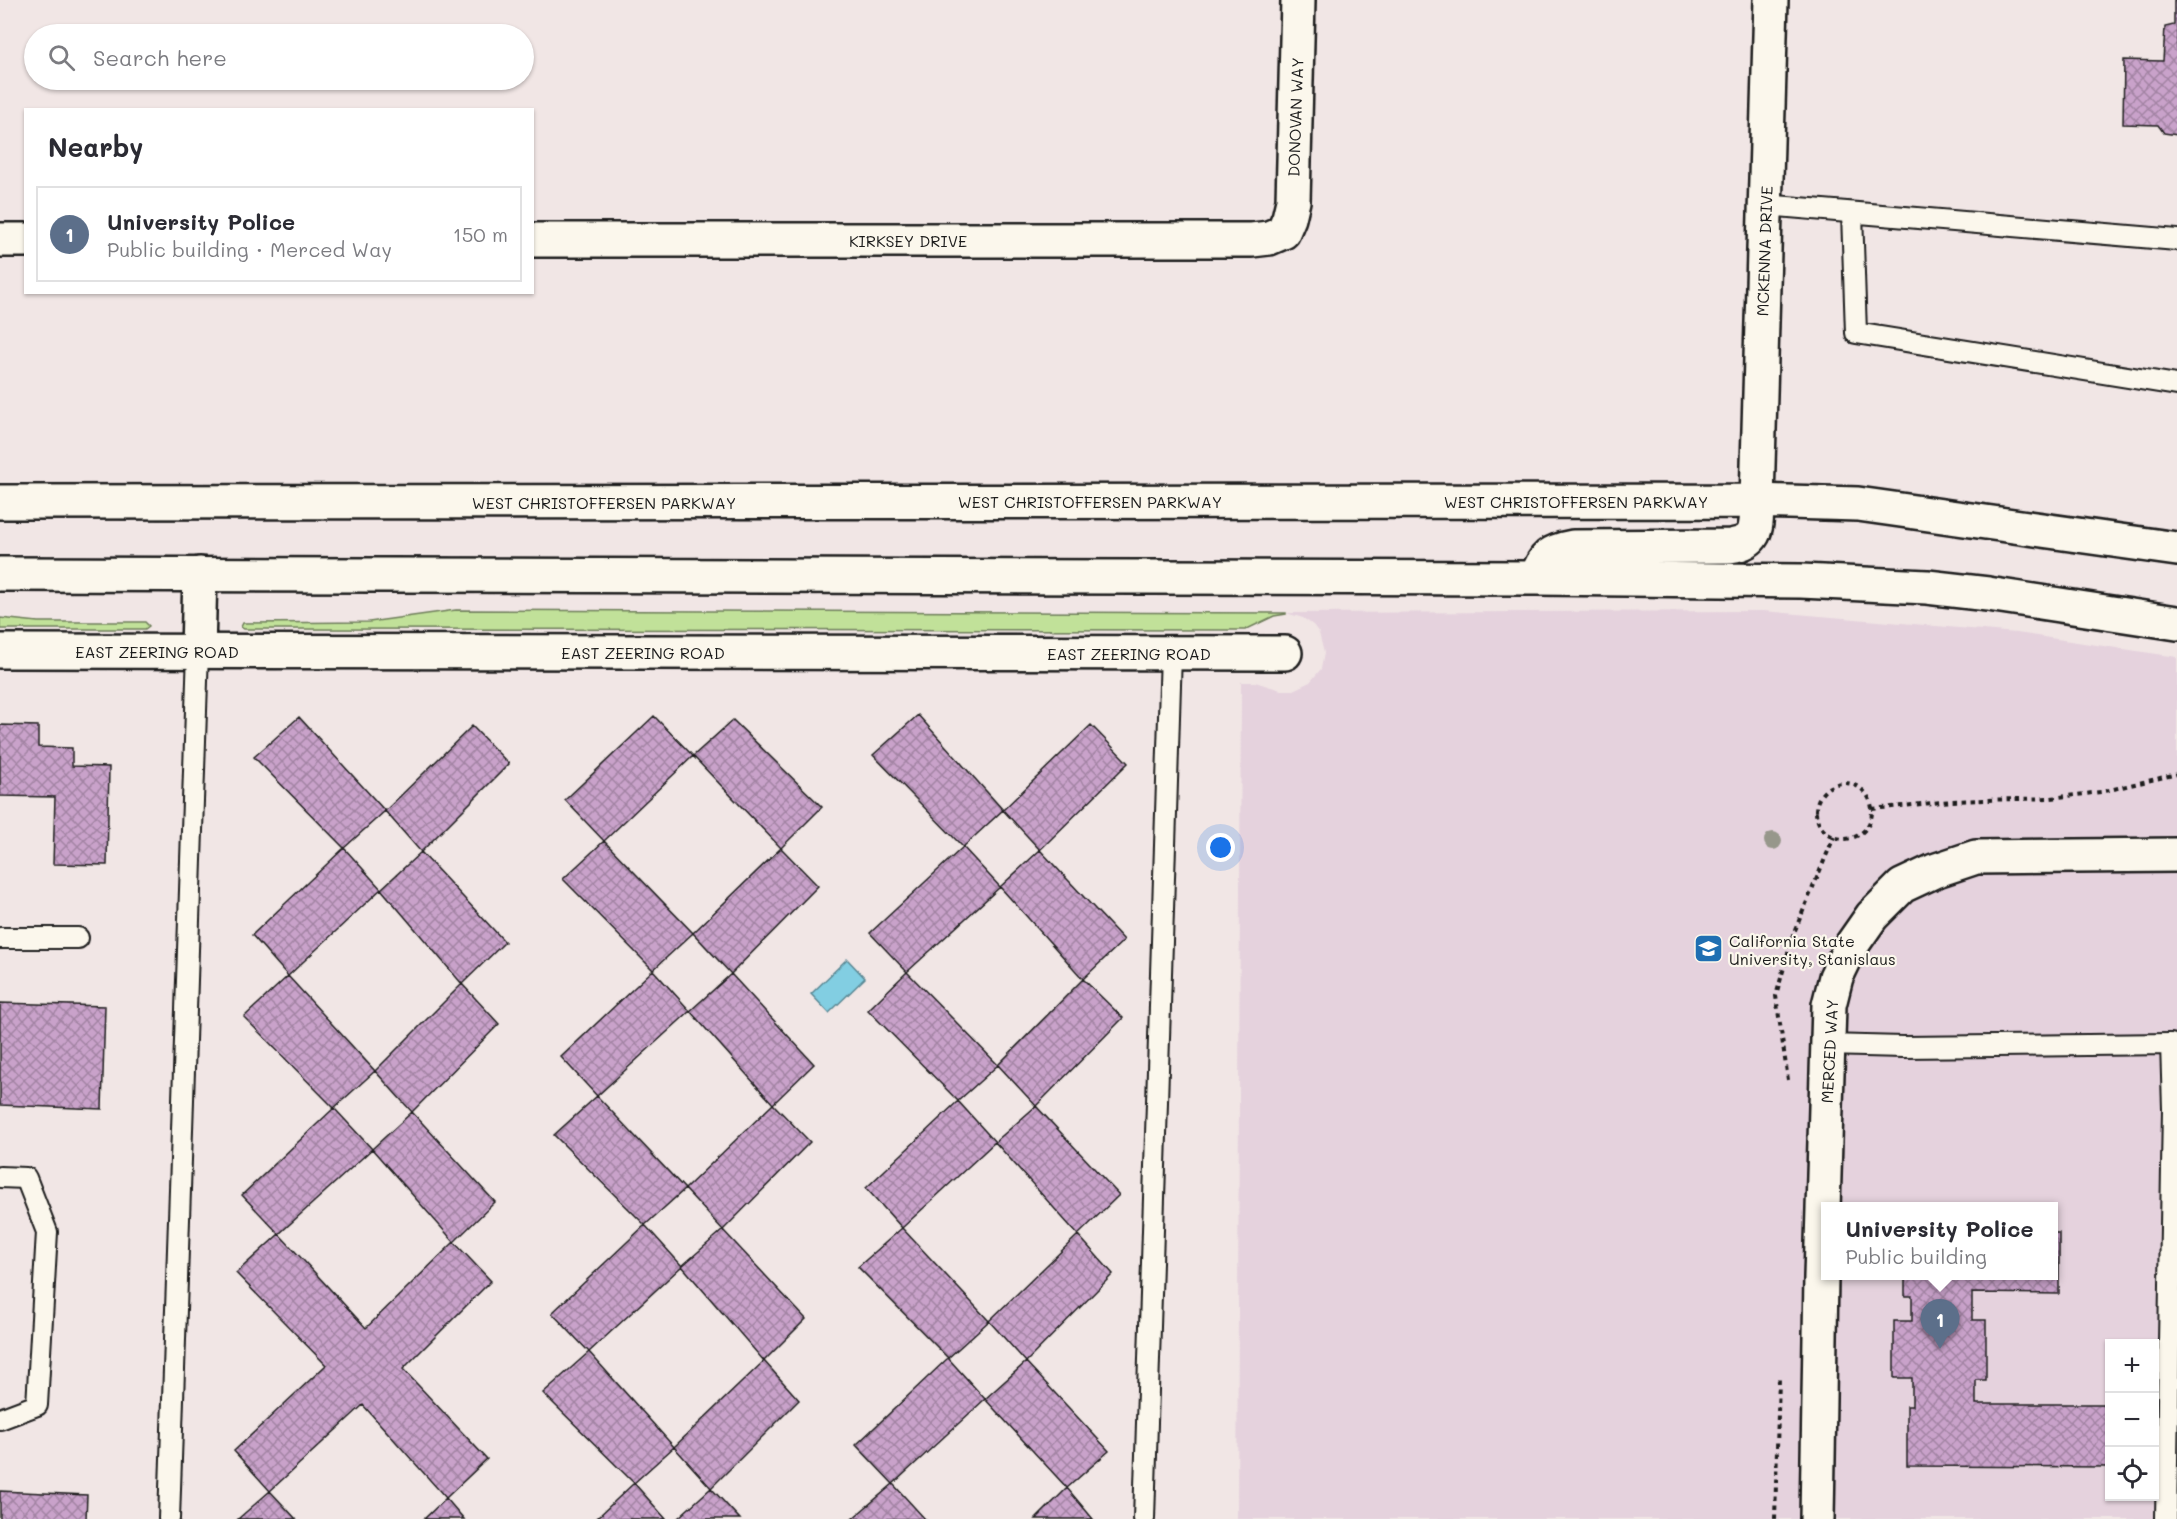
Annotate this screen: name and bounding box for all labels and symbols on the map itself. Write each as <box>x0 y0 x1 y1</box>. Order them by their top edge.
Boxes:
street label: DONOVAN WAY <box>1282 57 1308 177</box>
street label: MCKENNA DRIVE <box>1751 185 1777 317</box>
street label: KIRKSEY DRIVE <box>849 230 967 251</box>
street label: WEST CHRISTOFFERSEN PARKWAY <box>958 491 1222 512</box>
street label: WEST CHRISTOFFERSEN PARKWAY <box>1444 491 1708 512</box>
street label: WEST CHRISTOFFERSEN PARKWAY <box>472 492 736 513</box>
street label: EAST ZEERING ROAD <box>75 641 239 662</box>
street label: EAST ZEERING ROAD <box>561 642 725 663</box>
street label: EAST ZEERING ROAD <box>1047 643 1211 664</box>
your location <box>1206 833 1235 862</box>
place label: California State University, Stanislaus <box>1729 930 1896 969</box>
school or university icon: California State University, Stanislaus <box>1692 933 1724 965</box>
street label: MERCED WAY <box>1816 998 1842 1104</box>
pin: 1 <box>1920 1300 1960 1349</box>

